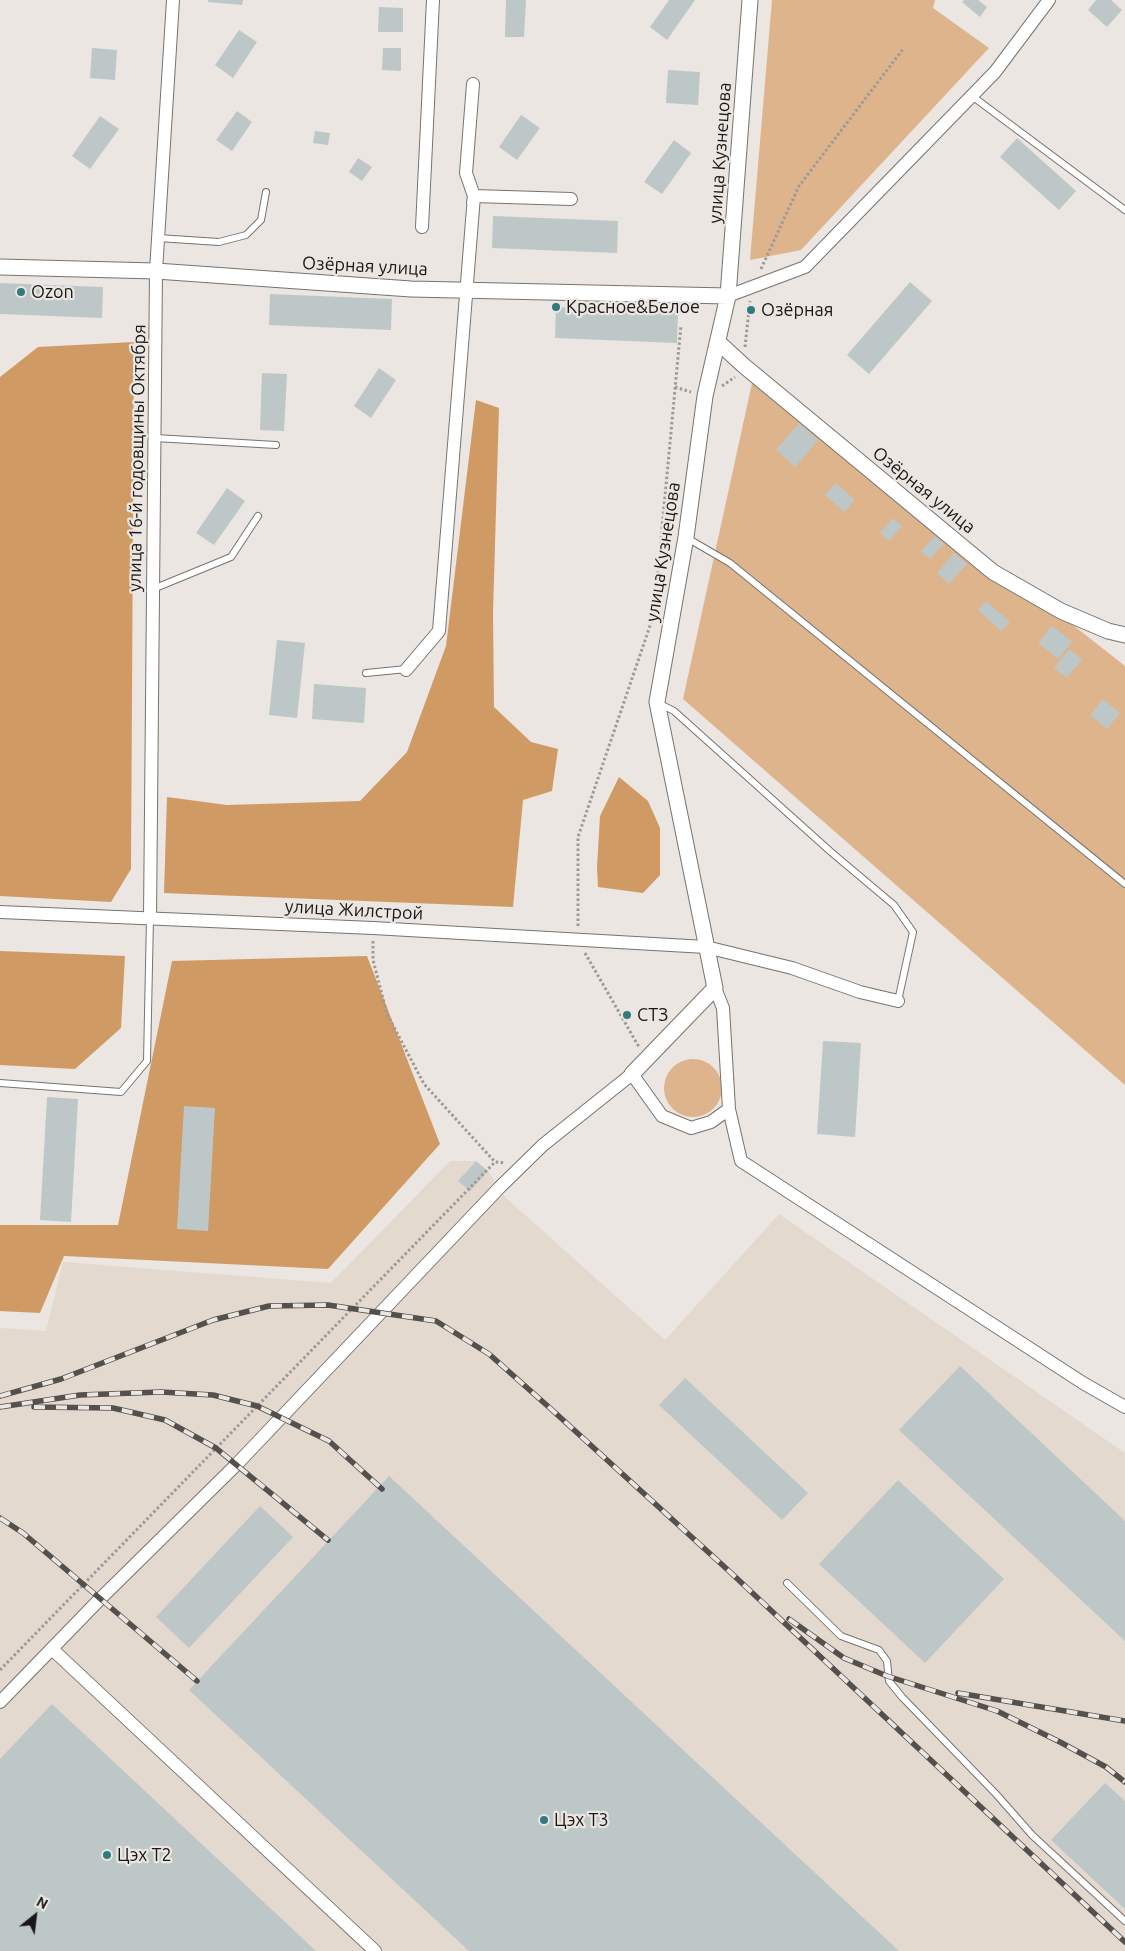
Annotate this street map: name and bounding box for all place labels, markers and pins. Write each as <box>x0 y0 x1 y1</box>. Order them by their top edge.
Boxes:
place label: Ozon <box>31 281 74 303</box>
marker: Ozon <box>15 286 27 298</box>
place label: Красное&Белое <box>566 296 700 318</box>
place label: Озёрная <box>761 299 834 321</box>
marker: Красное&Белое <box>550 301 562 313</box>
marker: Озёрная <box>745 304 757 316</box>
place label: СТЗ <box>637 1004 668 1026</box>
marker: СТЗ <box>621 1009 633 1021</box>
place label: Цэх Т3 <box>554 1809 609 1831</box>
marker: Цэх Т3 <box>538 1814 550 1826</box>
place label: Цэх Т2 <box>117 1844 172 1866</box>
marker: Цэх Т2 <box>101 1849 113 1861</box>

